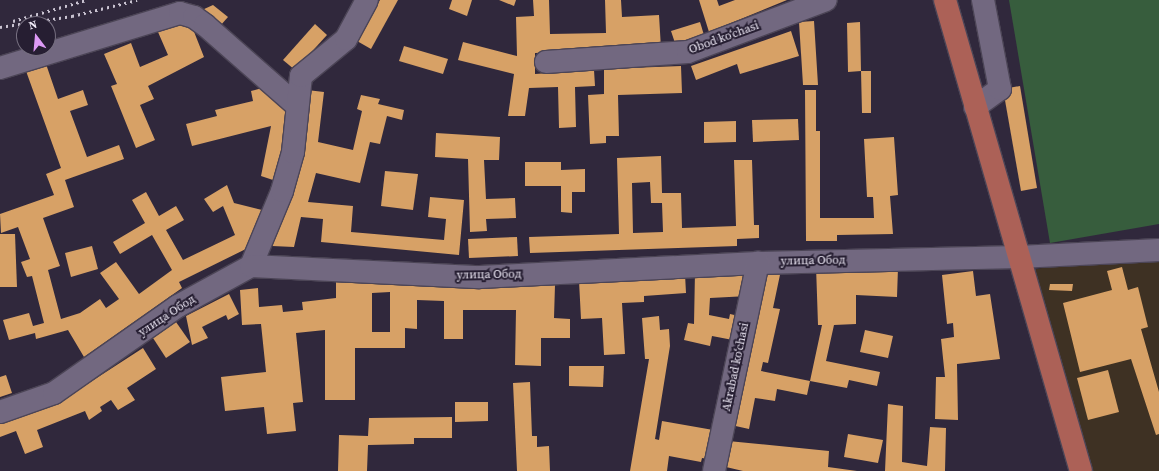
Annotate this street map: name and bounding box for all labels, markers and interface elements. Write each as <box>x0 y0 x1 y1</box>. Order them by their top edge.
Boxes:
north arrow <box>16 16 56 56</box>
text: N <box>27 17 39 33</box>
street label: Obod koʻchasi <box>687 19 761 57</box>
street label: улица Обод <box>781 253 845 269</box>
street label: улица Обод <box>457 267 521 283</box>
street label: улица Обод <box>136 292 198 340</box>
street label: Akrabad koʻchasi <box>720 321 752 413</box>

